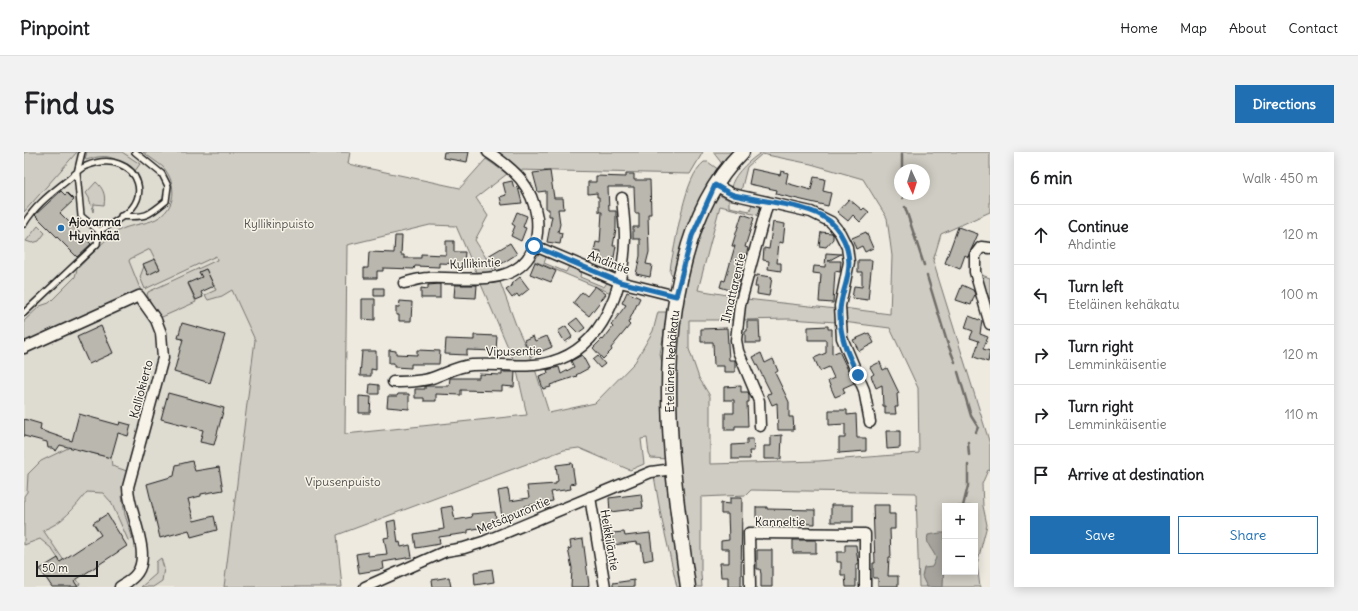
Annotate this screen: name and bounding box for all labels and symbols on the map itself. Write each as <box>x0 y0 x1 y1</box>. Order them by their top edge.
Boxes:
north arrow <box>894 164 930 200</box>
place label: Ajovarma Hyvinkää <box>69 214 121 244</box>
park label: Kyllikinpuisto <box>244 216 315 231</box>
marker: Ajovarma Hyvinkää <box>56 223 66 233</box>
route start <box>525 237 543 255</box>
street label: Ahdintie <box>586 247 632 277</box>
street label: Ilmattarentie <box>718 252 748 324</box>
street label: Kyllikintie <box>449 254 501 272</box>
street label: Eteläinen kehäkatu <box>661 309 682 413</box>
street label: Vipusentie <box>486 343 542 359</box>
street label: Kalliokierto <box>126 358 156 420</box>
route end <box>849 366 867 384</box>
park label: Vipusenpuisto <box>305 474 381 489</box>
street label: Metsäpurontie <box>474 493 552 537</box>
street label: Heikkiläntie <box>597 508 623 572</box>
street label: Kanneltie <box>755 514 805 529</box>
scale bar <box>36 559 98 578</box>

